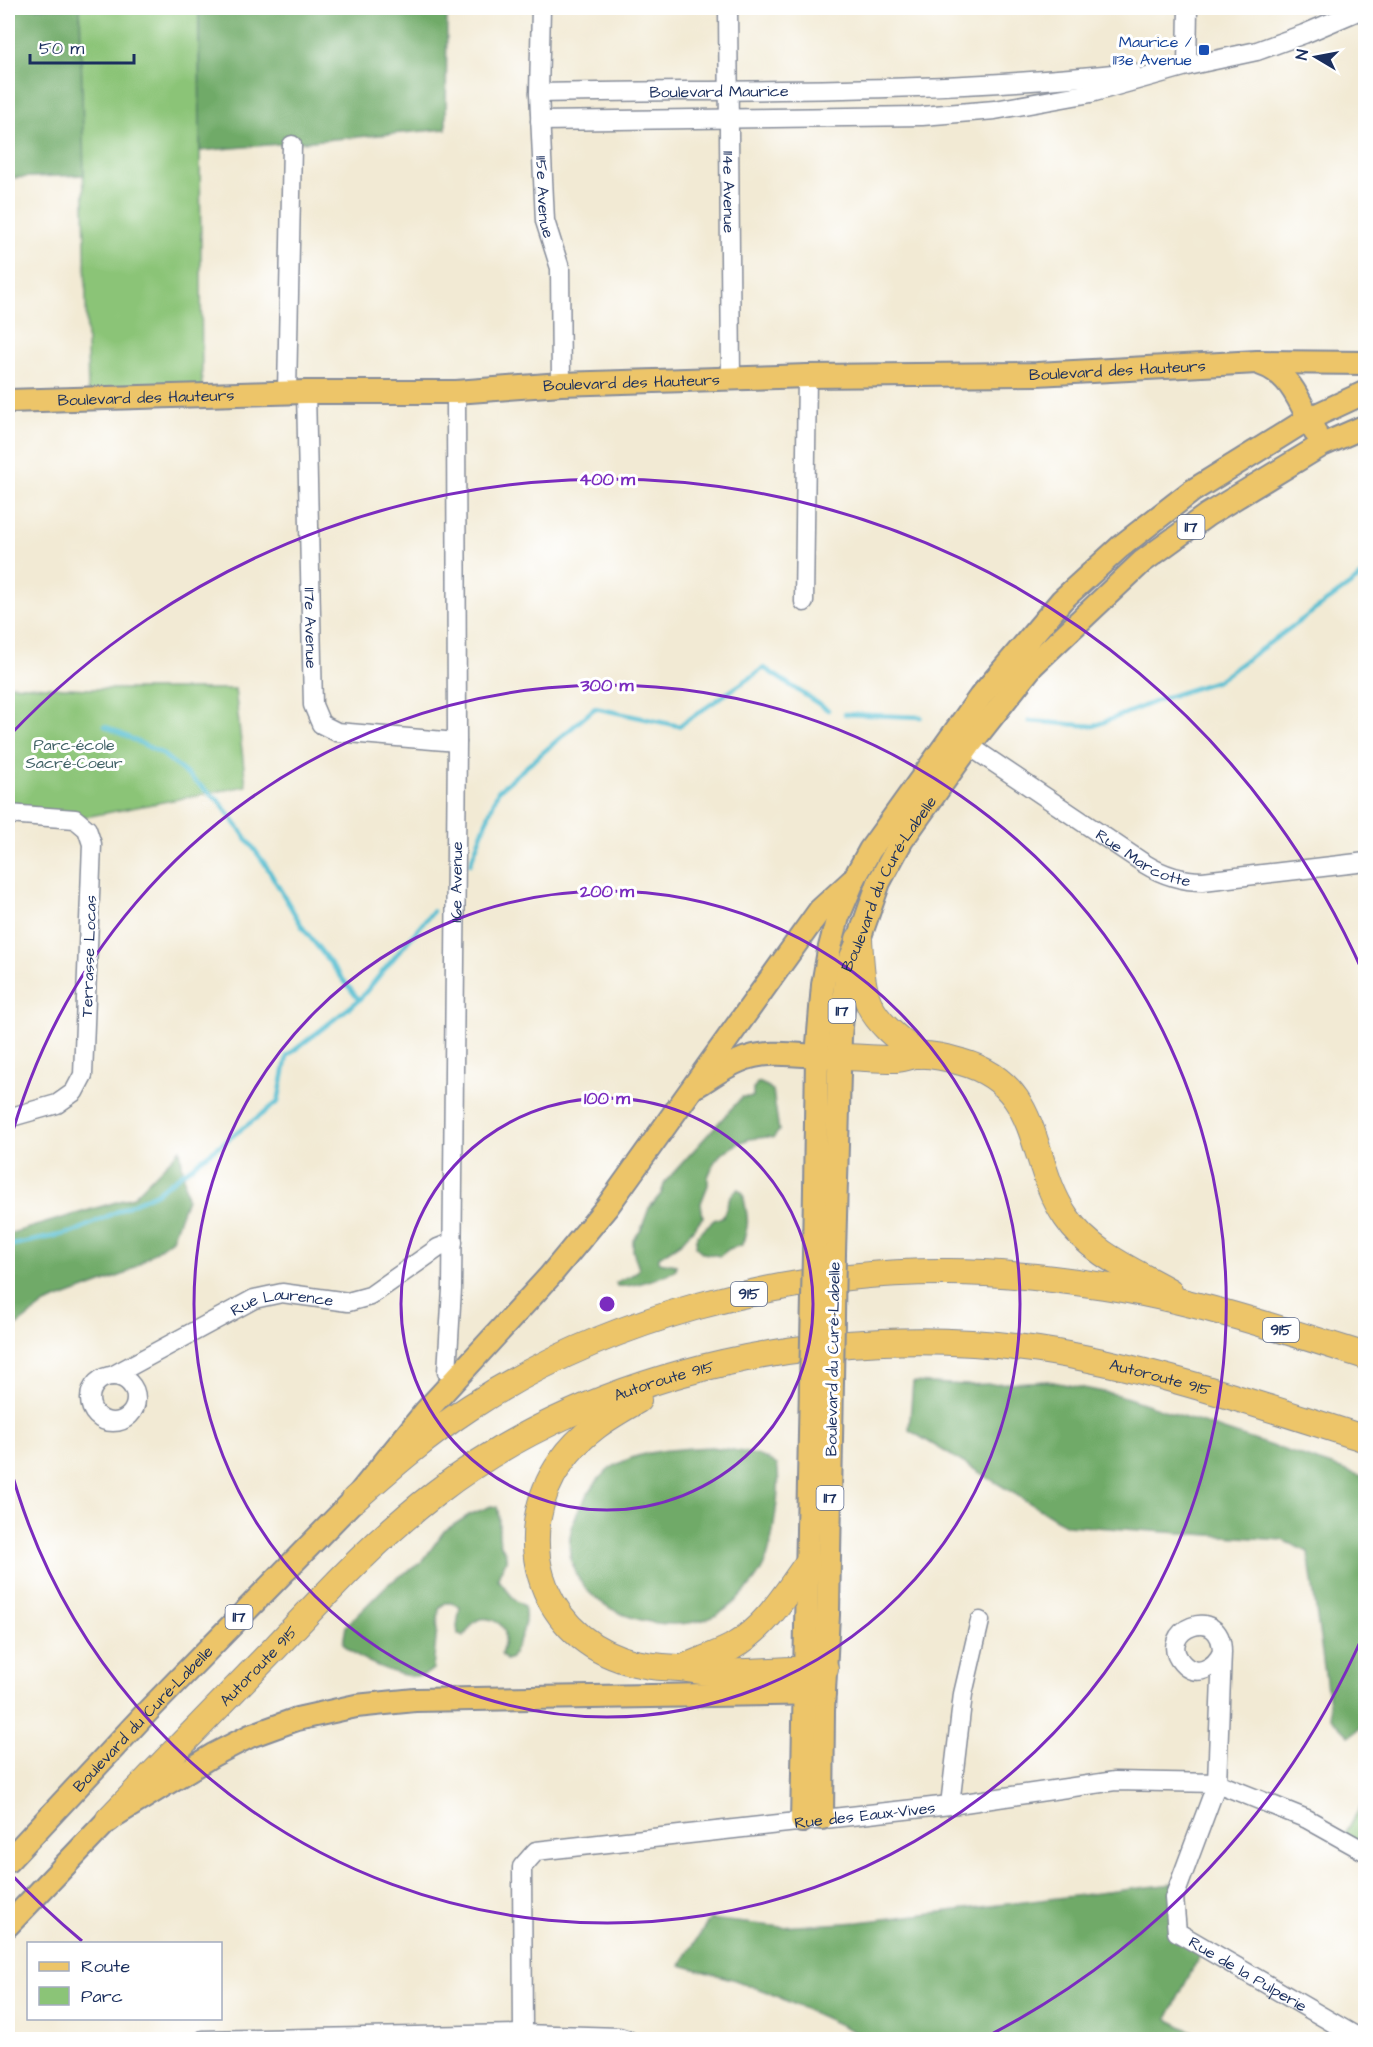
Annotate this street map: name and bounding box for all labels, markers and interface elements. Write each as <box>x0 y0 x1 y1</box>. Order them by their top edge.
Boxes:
scale bar <box>30 27 134 65</box>
north arrow <box>1286 27 1346 87</box>
place label: Maurice / 113e Avenue <box>1113 31 1192 71</box>
text: 50 m <box>39 36 84 61</box>
marker: Maurice / 113e Avenue <box>1197 43 1211 57</box>
text: N <box>1291 48 1314 61</box>
street label: Boulevard Maurice <box>649 80 789 103</box>
street label: 114e Avenue <box>717 151 740 233</box>
street label: 115e Avenue <box>530 155 560 241</box>
street label: Boulevard des Hauteurs <box>1029 355 1206 386</box>
street label: Boulevard des Hauteurs <box>542 369 720 397</box>
street label: Boulevard des Hauteurs <box>57 384 235 411</box>
text: 400 m <box>579 467 636 492</box>
road number: 117 <box>1178 515 1204 539</box>
street label: 117e Avenue <box>298 587 322 669</box>
text: 300 m <box>579 673 635 698</box>
park label: Parc-école Sacré-Coeur <box>26 734 123 774</box>
street label: Boulevard du Curé-Labelle <box>836 791 942 975</box>
street label: Rue Marcotte <box>1091 824 1192 892</box>
street label: 116e Avenue <box>445 841 468 923</box>
text: 200 m <box>579 879 635 904</box>
street label: Terrasse Locas <box>76 895 102 1017</box>
road number: 117 <box>828 999 856 1023</box>
text: 100 m <box>584 1086 631 1111</box>
street label: Boulevard du Curé-Labelle <box>820 1261 846 1457</box>
road number: 915 <box>731 1282 767 1306</box>
street label: Rue Laurence <box>227 1283 335 1322</box>
centre of rings <box>597 1294 617 1314</box>
road number: 915 <box>1263 1318 1299 1342</box>
street label: Autoroute 915 <box>1108 1354 1214 1402</box>
street label: Autoroute 915 <box>611 1355 717 1407</box>
road number: 117 <box>816 1486 844 1510</box>
road number: 117 <box>226 1605 252 1629</box>
street label: Autoroute 915 <box>215 1621 303 1711</box>
street label: Boulevard du Curé-Labelle <box>68 1641 218 1797</box>
street label: Rue des Eaux-Vives <box>793 1797 936 1834</box>
street label: Rue de la Pulperie <box>1185 1931 1311 2017</box>
legend <box>27 1942 222 2020</box>
text: Route <box>81 1954 130 1979</box>
text: Parc <box>81 1984 123 2009</box>

